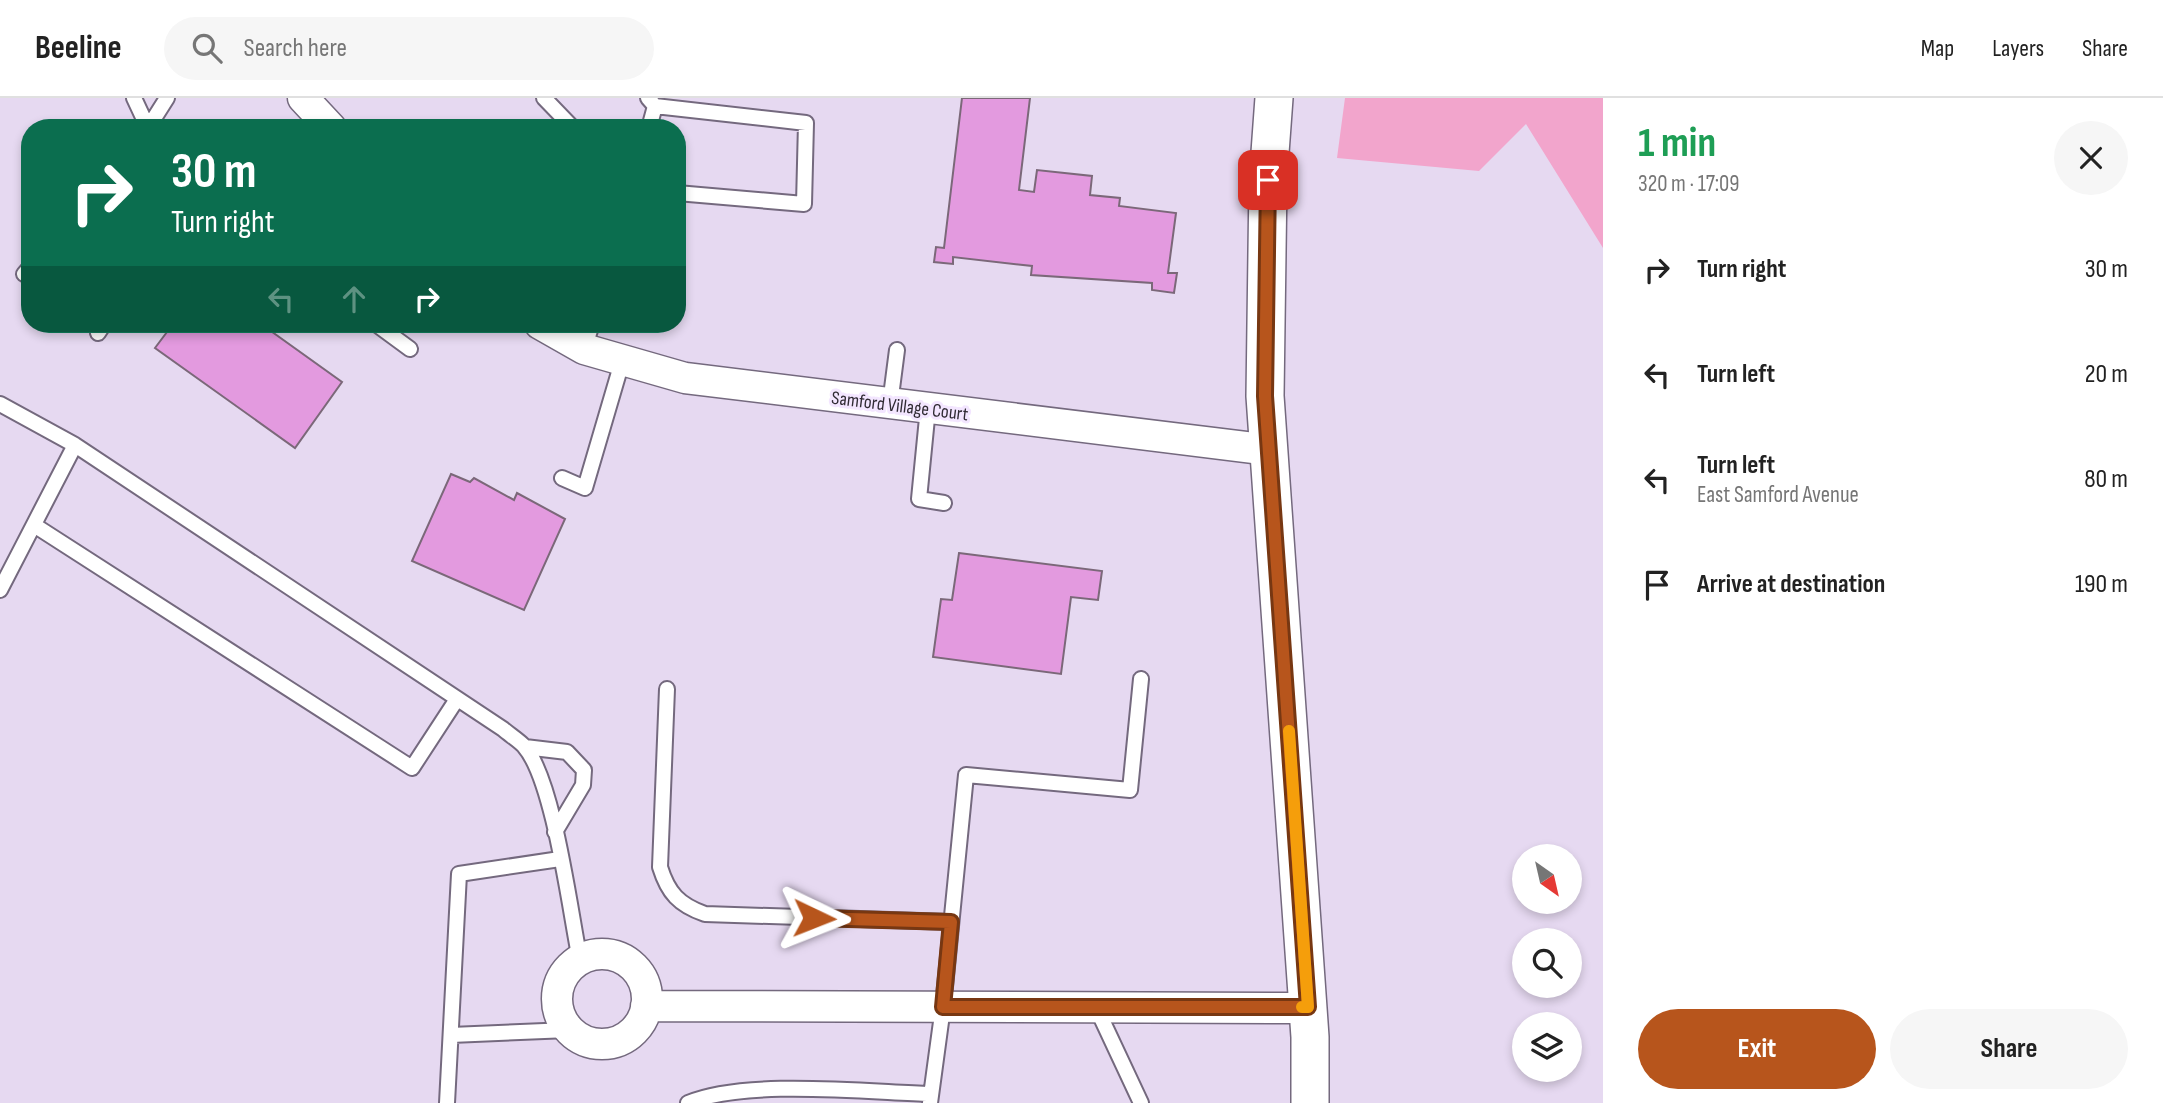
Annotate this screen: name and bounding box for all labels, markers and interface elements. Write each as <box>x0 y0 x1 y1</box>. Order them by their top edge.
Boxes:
search box <box>164 17 654 80</box>
text: Beeline <box>35 28 122 68</box>
icon: search <box>188 29 226 67</box>
text: Search here <box>244 33 347 64</box>
text: Map <box>1921 34 1954 63</box>
text: Layers <box>1992 34 2044 63</box>
text: Share <box>2082 34 2128 63</box>
text: 1 min <box>1638 118 1716 169</box>
button: close <box>2054 121 2128 195</box>
text: 30 m <box>171 143 256 202</box>
icon: right <box>56 147 147 238</box>
pin <box>1238 150 1298 210</box>
icon: arrive <box>1249 161 1287 199</box>
text: 320 m · 17:09 <box>1638 170 1740 198</box>
text: Turn right <box>171 203 275 242</box>
icon: right <box>1638 251 1676 289</box>
text: Turn right <box>1697 254 1786 285</box>
text: 30 m <box>2085 254 2128 285</box>
icon: left <box>262 280 300 318</box>
icon: ahead <box>335 280 373 318</box>
icon: right <box>408 280 446 318</box>
icon: left <box>1638 356 1676 394</box>
text: Turn left <box>1697 359 1775 390</box>
text: 20 m <box>2085 359 2128 390</box>
street label: Samford Village Court <box>830 387 970 426</box>
text: Turn left <box>1697 450 1775 481</box>
icon: left <box>1638 461 1676 499</box>
text: 80 m <box>2084 464 2128 495</box>
text: East Samford Avenue <box>1697 481 1859 509</box>
icon: arrive <box>1638 566 1676 604</box>
text: Arrive at destination <box>1697 569 1885 600</box>
text: 190 m <box>2075 569 2128 600</box>
north arrow <box>1512 844 1582 914</box>
map controls <box>1512 844 1582 1082</box>
position arrow <box>777 881 851 955</box>
button: search <box>1512 928 1582 998</box>
button: Exit <box>1638 1009 1876 1089</box>
button: Share <box>1890 1009 2128 1089</box>
button: layers <box>1512 1012 1582 1082</box>

